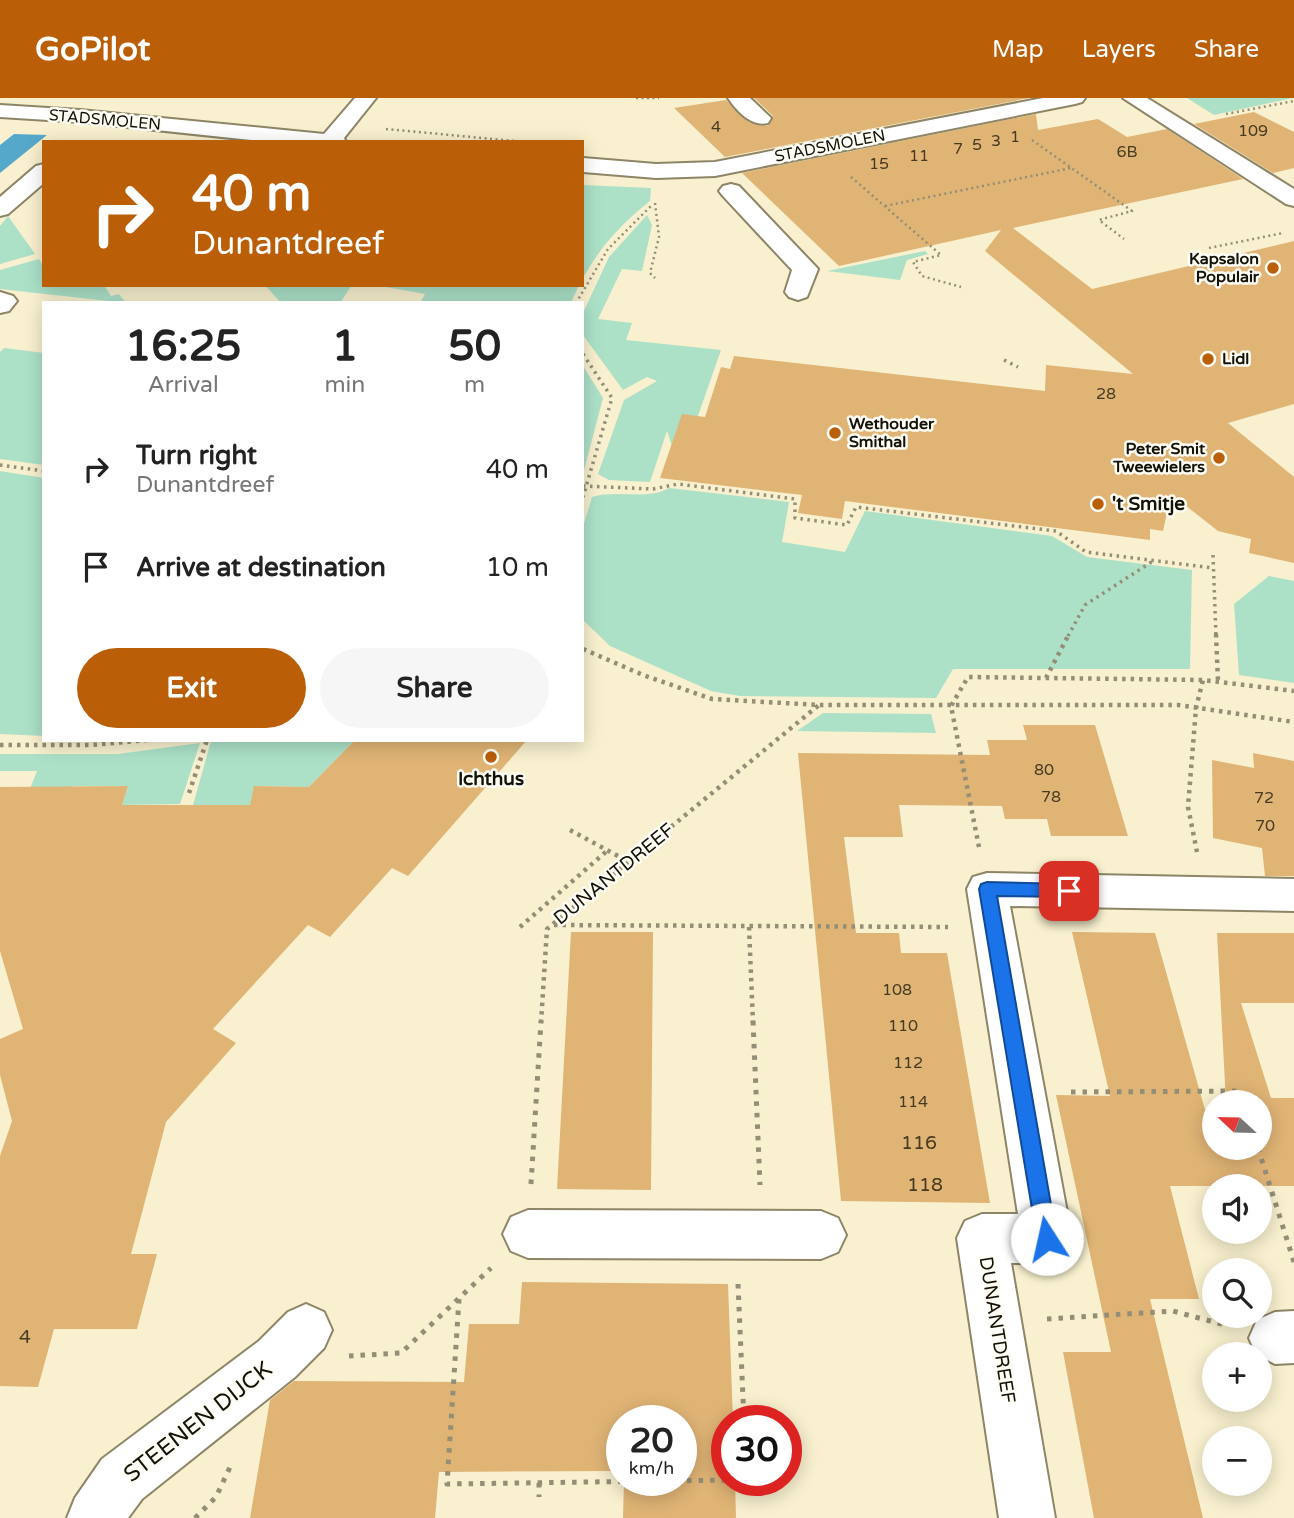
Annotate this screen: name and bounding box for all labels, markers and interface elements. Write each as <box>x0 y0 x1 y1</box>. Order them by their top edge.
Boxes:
text: GoPilot <box>35 30 150 69</box>
text: Map <box>992 35 1044 64</box>
text: Layers <box>1082 35 1156 64</box>
text: Share <box>1194 35 1259 64</box>
street label: STADSMOLEN <box>48 105 162 135</box>
house number: 4 <box>711 117 721 137</box>
house number: 109 <box>1238 121 1268 141</box>
street label: STADSMOLEN <box>773 125 887 167</box>
house number: 1 <box>1010 127 1020 147</box>
house number: 3 <box>991 131 1001 151</box>
house number: 5 <box>972 135 982 155</box>
house number: 7 <box>953 139 963 159</box>
house number: 6B <box>1116 142 1138 162</box>
house number: 11 <box>909 146 929 166</box>
house number: 15 <box>869 154 889 174</box>
text: 40 m <box>192 165 311 224</box>
icon: right <box>77 168 168 259</box>
text: Dunantdreef <box>192 225 384 263</box>
place label: Kapsalon Populair <box>1189 249 1260 287</box>
marker: Kapsalon Populair <box>1265 260 1281 276</box>
text: 16:25 <box>125 321 241 372</box>
text: 1 <box>332 321 358 372</box>
text: 50 <box>448 321 501 372</box>
place label: Lidl <box>1222 349 1249 369</box>
marker: Lidl <box>1200 351 1216 367</box>
text: Arrival <box>148 371 219 399</box>
text: min <box>324 371 365 399</box>
text: m <box>464 371 485 399</box>
house number: 28 <box>1096 384 1116 404</box>
place label: Wethouder Smithal <box>849 414 935 452</box>
marker: Wethouder Smithal <box>827 425 843 441</box>
place label: Peter Smit Tweewielers <box>1112 439 1206 477</box>
text: Turn right <box>136 440 257 471</box>
icon: right <box>77 450 115 488</box>
marker: Peter Smit Tweewielers <box>1211 450 1227 466</box>
text: 40 m <box>486 454 549 485</box>
text: Dunantdreef <box>136 471 274 499</box>
place label: 't Smitje <box>1112 493 1185 516</box>
marker: 't Smitje <box>1090 496 1106 512</box>
icon: arrive <box>77 548 115 586</box>
text: Arrive at destination <box>136 552 386 583</box>
text: 10 m <box>486 552 549 583</box>
button: Exit <box>77 648 306 728</box>
button: Share <box>320 648 549 728</box>
marker: Ichthus <box>483 749 499 765</box>
house number: 80 <box>1034 760 1054 780</box>
place label: Ichthus <box>458 768 524 790</box>
house number: 78 <box>1041 787 1061 807</box>
house number: 72 <box>1254 788 1274 808</box>
house number: 70 <box>1255 816 1275 836</box>
street label: DUNANTDREEF <box>549 819 679 929</box>
pin <box>1039 861 1099 921</box>
icon: arrive <box>1050 872 1088 910</box>
house number: 108 <box>882 980 912 1000</box>
house number: 110 <box>888 1016 918 1036</box>
house number: 112 <box>893 1053 923 1073</box>
north arrow <box>1202 1090 1272 1160</box>
map controls <box>1202 1090 1272 1496</box>
house number: 114 <box>898 1092 928 1112</box>
house number: 116 <box>901 1132 937 1154</box>
house number: 118 <box>907 1174 943 1196</box>
button: sound <box>1202 1174 1272 1244</box>
position arrow <box>1010 1202 1084 1276</box>
street label: DUNANTDREEF <box>975 1255 1019 1405</box>
button: search <box>1202 1258 1272 1328</box>
house number: 4 <box>19 1326 31 1348</box>
button: + <box>1202 1342 1272 1412</box>
street label: STEENEN DIJCK <box>118 1355 278 1489</box>
speed limit sign: 30 <box>711 1405 802 1496</box>
text: 20 <box>630 1420 673 1462</box>
button: − <box>1202 1426 1272 1496</box>
text: km/h <box>629 1457 674 1479</box>

